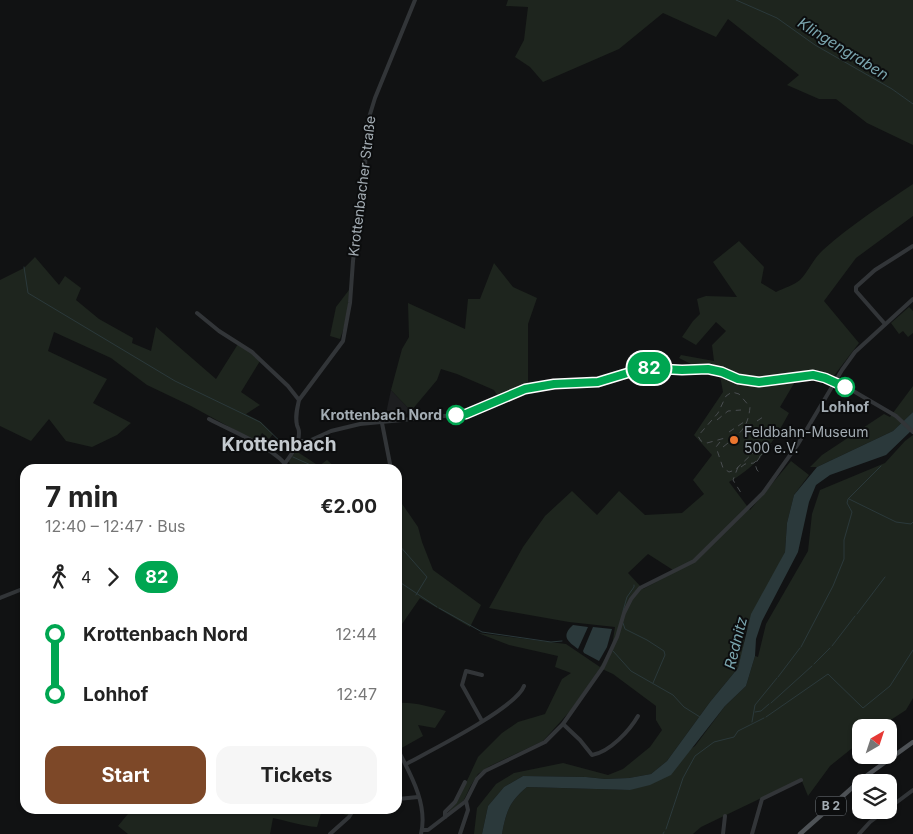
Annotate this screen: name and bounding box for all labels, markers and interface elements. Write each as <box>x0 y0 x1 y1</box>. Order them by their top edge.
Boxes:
water label: Klingengraben <box>794 13 892 84</box>
street label: Krottenbacher Straße <box>344 115 379 257</box>
line badge: 82 <box>626 352 672 384</box>
text: 82 <box>637 357 661 378</box>
marker: Lohhof <box>835 377 855 397</box>
place label: Lohhof <box>821 398 869 415</box>
marker: Krottenbach Nord <box>446 405 466 425</box>
place label: Krottenbach Nord <box>321 406 442 423</box>
place label: Feldbahn-Museum 500 e.V. <box>744 423 868 456</box>
district label: Krottenbach <box>221 433 337 456</box>
marker: Feldbahn-Museum 500 e.V. <box>728 434 740 446</box>
text: 7 min <box>45 480 119 514</box>
text: €2.00 <box>321 495 377 518</box>
text: 12:40 – 12:47 · Bus <box>45 516 186 536</box>
icon: walk <box>45 563 73 591</box>
icon: forward <box>99 563 127 591</box>
text: 82 <box>145 566 168 587</box>
text: 4 <box>81 567 91 587</box>
water label: Rednitz <box>720 615 751 671</box>
text: Krottenbach Nord <box>83 623 248 646</box>
text: 12:44 <box>335 624 377 644</box>
text: Lohhof <box>83 683 148 706</box>
text: 12:47 <box>337 684 377 704</box>
north arrow <box>852 719 898 764</box>
map controls <box>852 719 897 819</box>
button: Start <box>45 746 206 804</box>
button: Tickets <box>216 746 377 804</box>
button: layers <box>852 774 897 819</box>
road number: B 2 <box>816 796 846 816</box>

